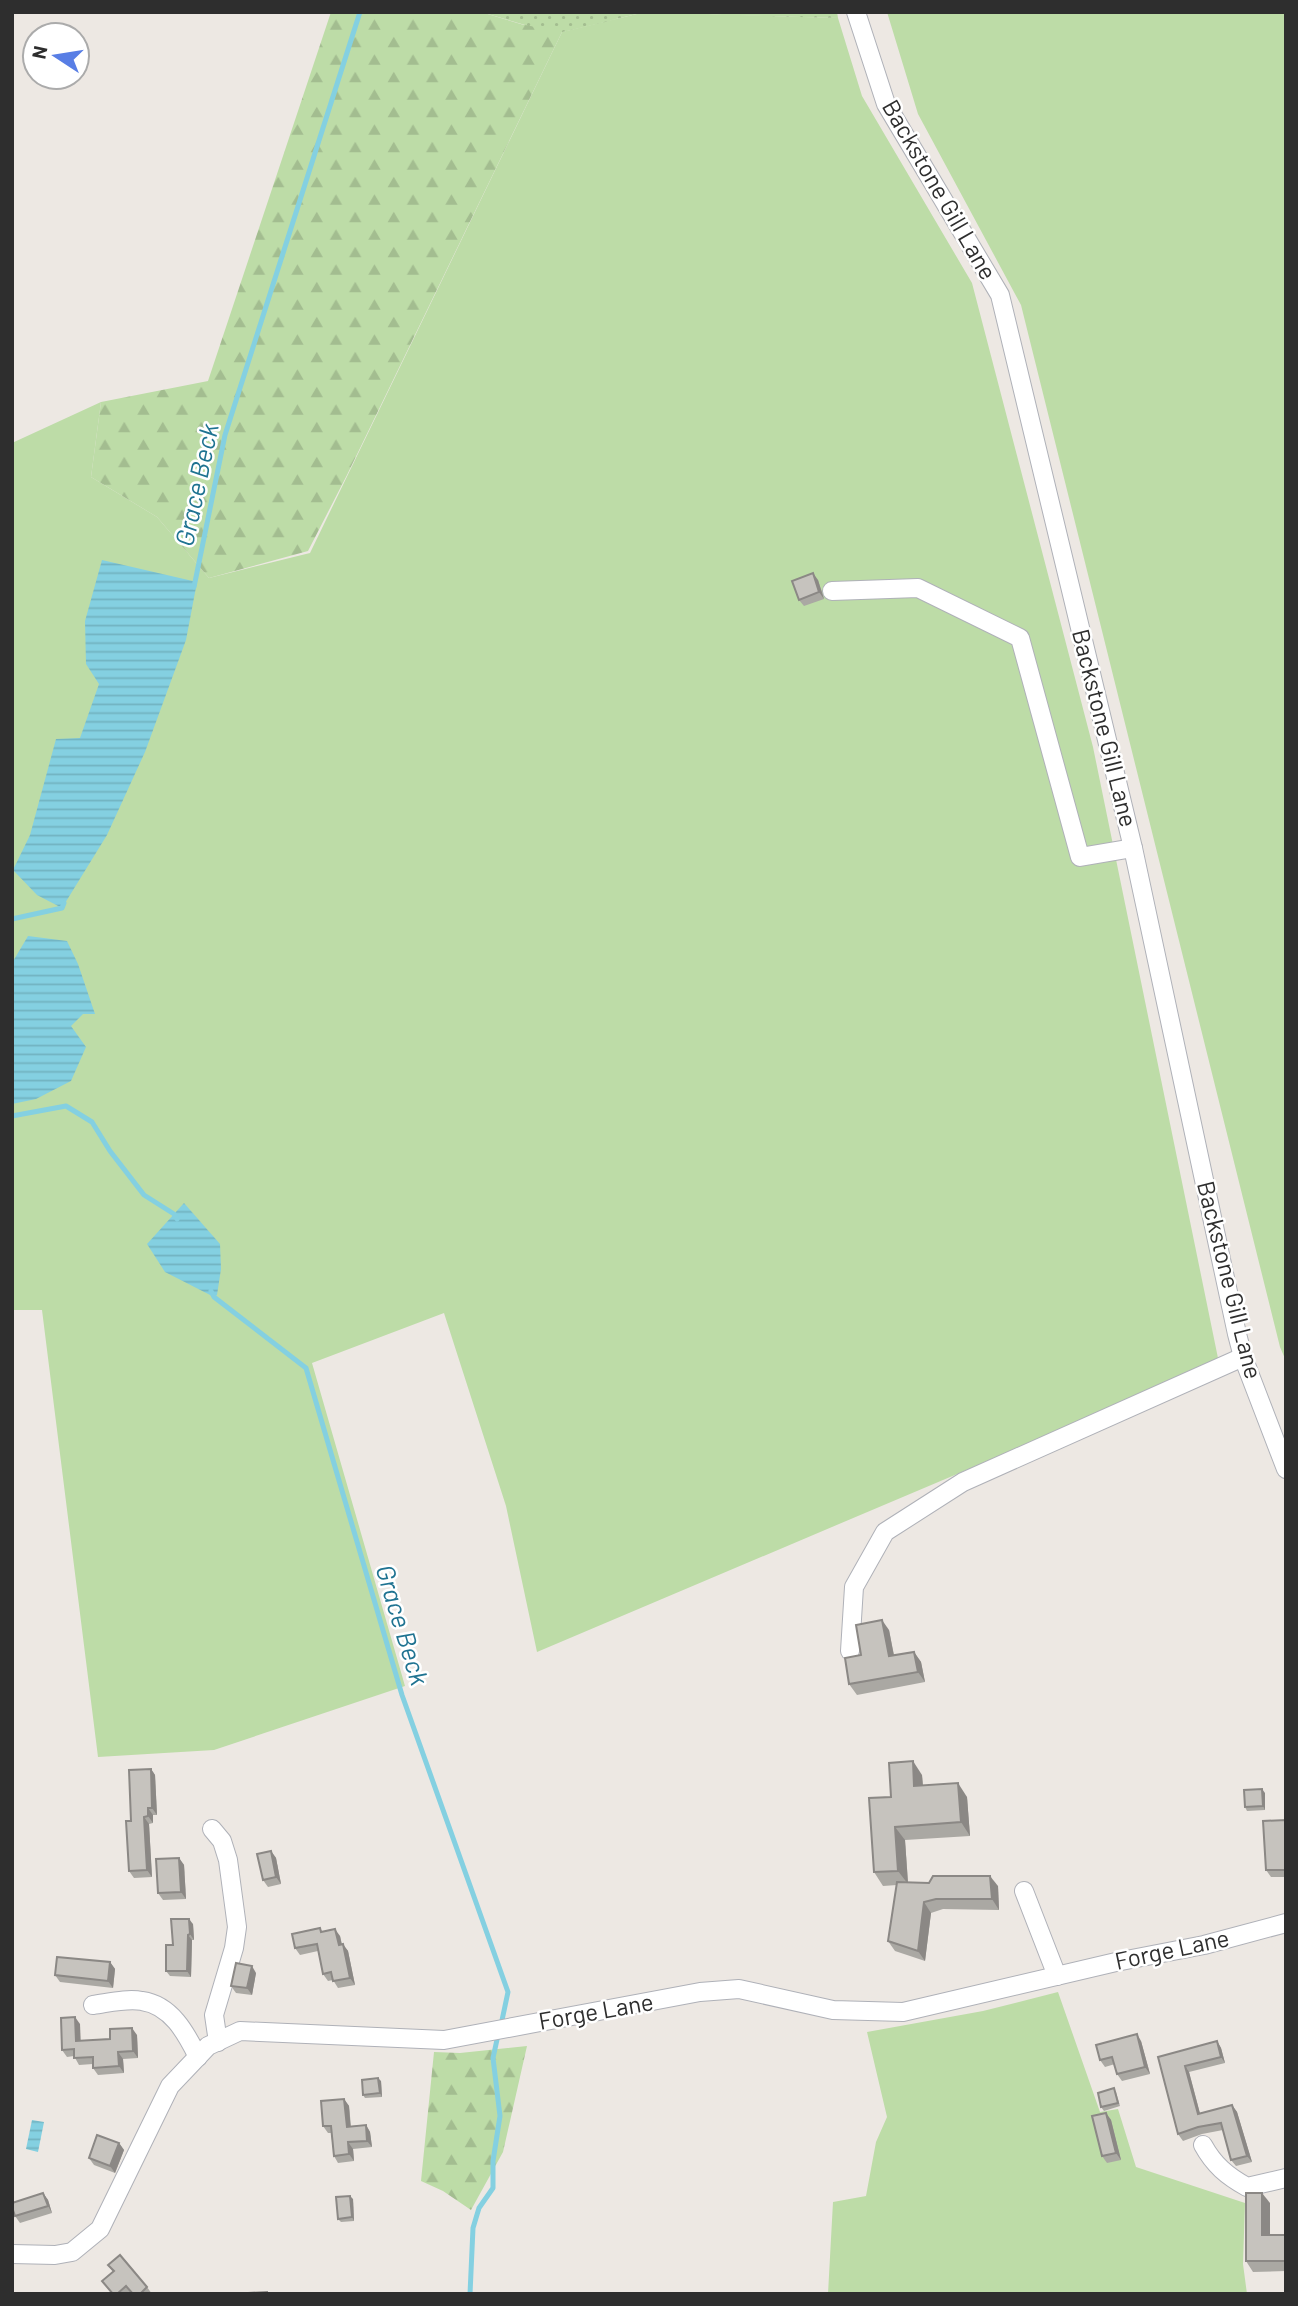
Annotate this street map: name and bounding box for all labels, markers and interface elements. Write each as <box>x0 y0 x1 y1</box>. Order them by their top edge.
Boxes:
north arrow <box>21 21 91 91</box>
text: N <box>26 44 51 61</box>
street label: Backstone Gill Lane <box>877 94 1004 284</box>
water label: Grace Beck <box>167 420 224 549</box>
street label: Backstone Gill Lane <box>1067 626 1144 830</box>
street label: Backstone Gill Lane <box>1192 1178 1269 1382</box>
water label: Grace Beck <box>370 1560 437 1689</box>
street label: Forge Lane <box>1112 1922 1231 1975</box>
street label: Forge Lane <box>536 1986 655 2035</box>

